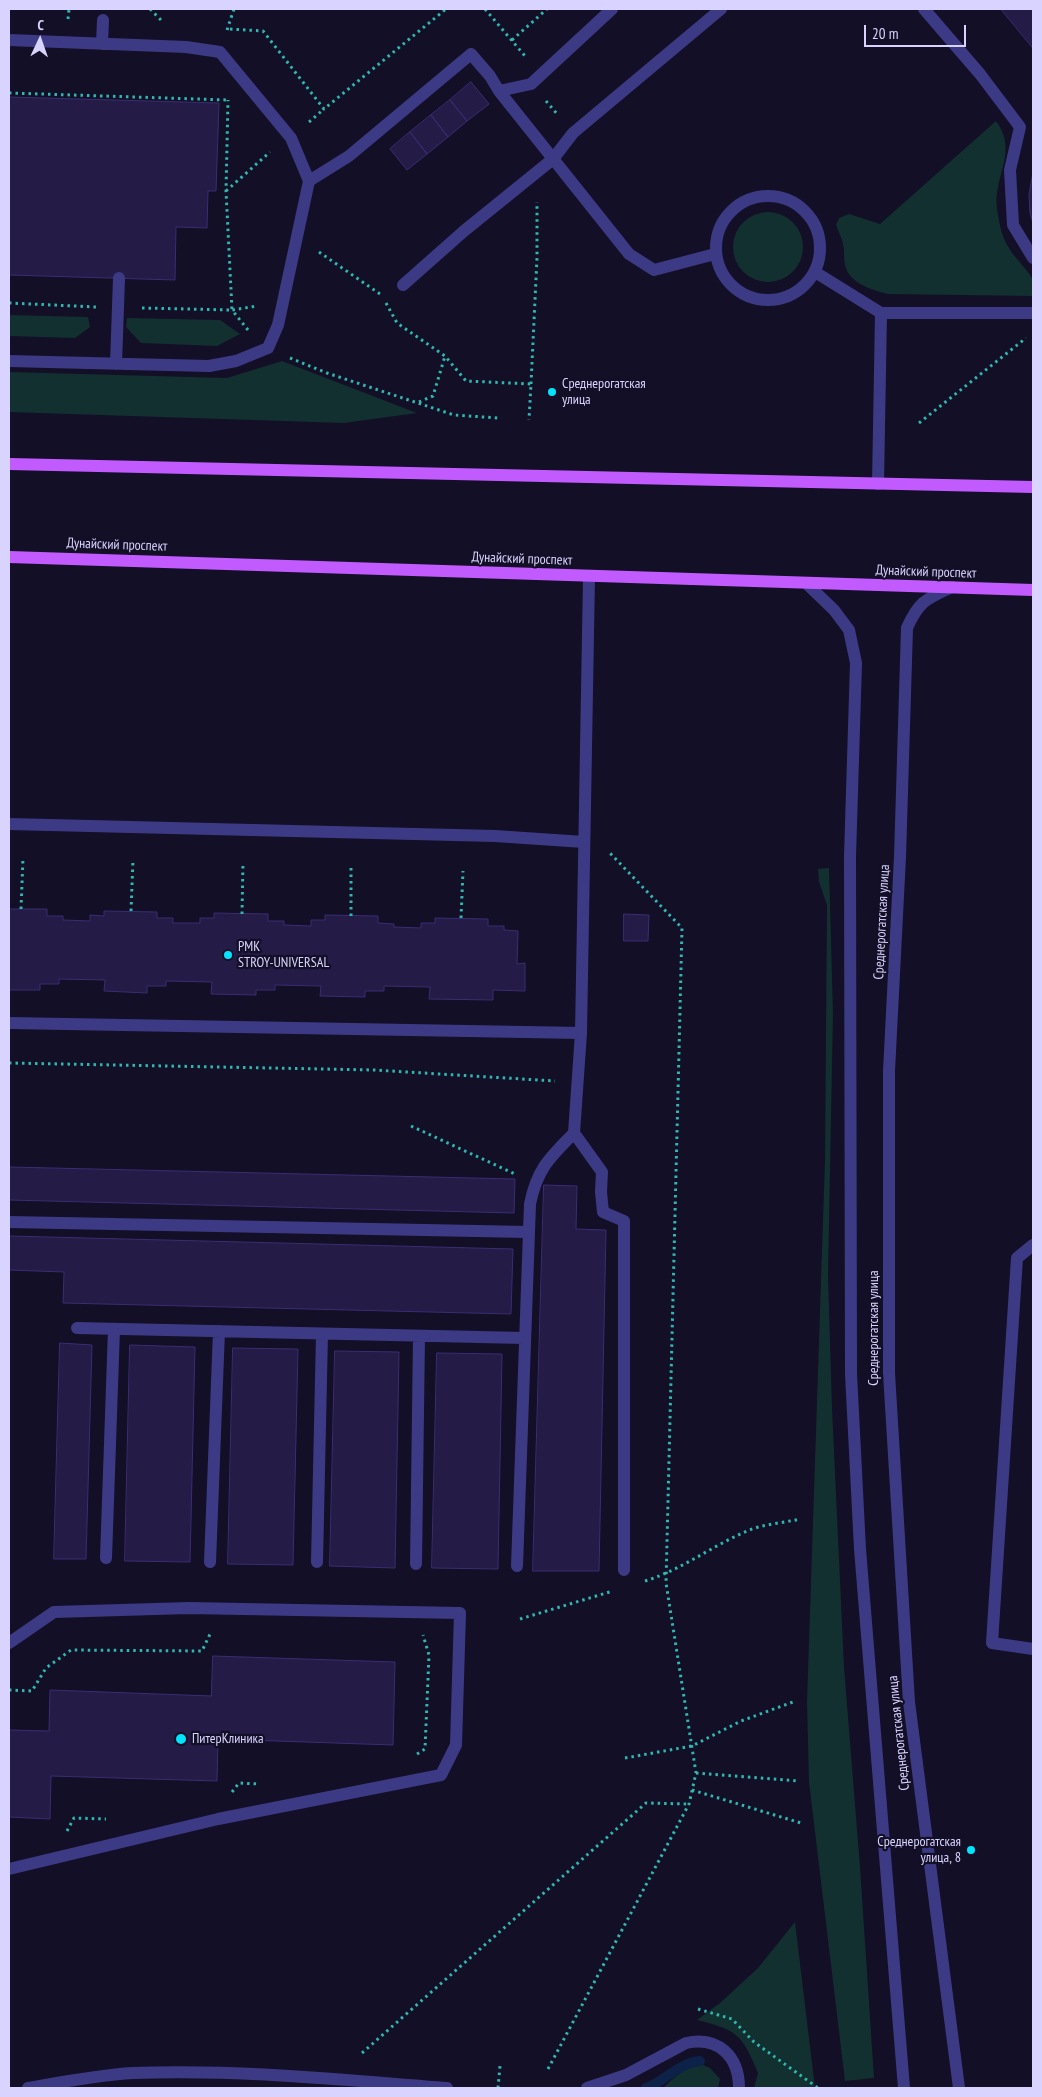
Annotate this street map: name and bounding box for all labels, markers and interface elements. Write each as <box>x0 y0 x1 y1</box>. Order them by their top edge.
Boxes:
north arrow <box>15 15 65 65</box>
scale bar <box>867 15 970 47</box>
text: С <box>37 16 44 34</box>
text: 20 m <box>872 24 898 43</box>
place label: Среднерогатская улица <box>562 376 646 408</box>
marker: Среднерогатская улица <box>546 386 558 398</box>
street label: Дунайский проспект <box>66 535 168 555</box>
street label: Дунайский проспект <box>471 549 573 569</box>
street label: Дунайский проспект <box>875 562 977 582</box>
street label: Среднерогатская улица <box>871 864 893 980</box>
place label: PMK STROY-UNIVERSAL <box>238 939 329 972</box>
marker: PMK STROY-UNIVERSAL <box>222 949 234 961</box>
street label: Среднерогатская улица <box>866 1270 882 1386</box>
street label: Среднерогатская улица <box>885 1675 913 1791</box>
place label: ПитерКлиника <box>192 1731 264 1747</box>
marker: ПитерКлиника <box>174 1732 188 1746</box>
place label: Среднерогатская улица, 8 <box>877 1834 961 1866</box>
marker: Среднерогатская улица, 8 <box>965 1844 977 1856</box>

